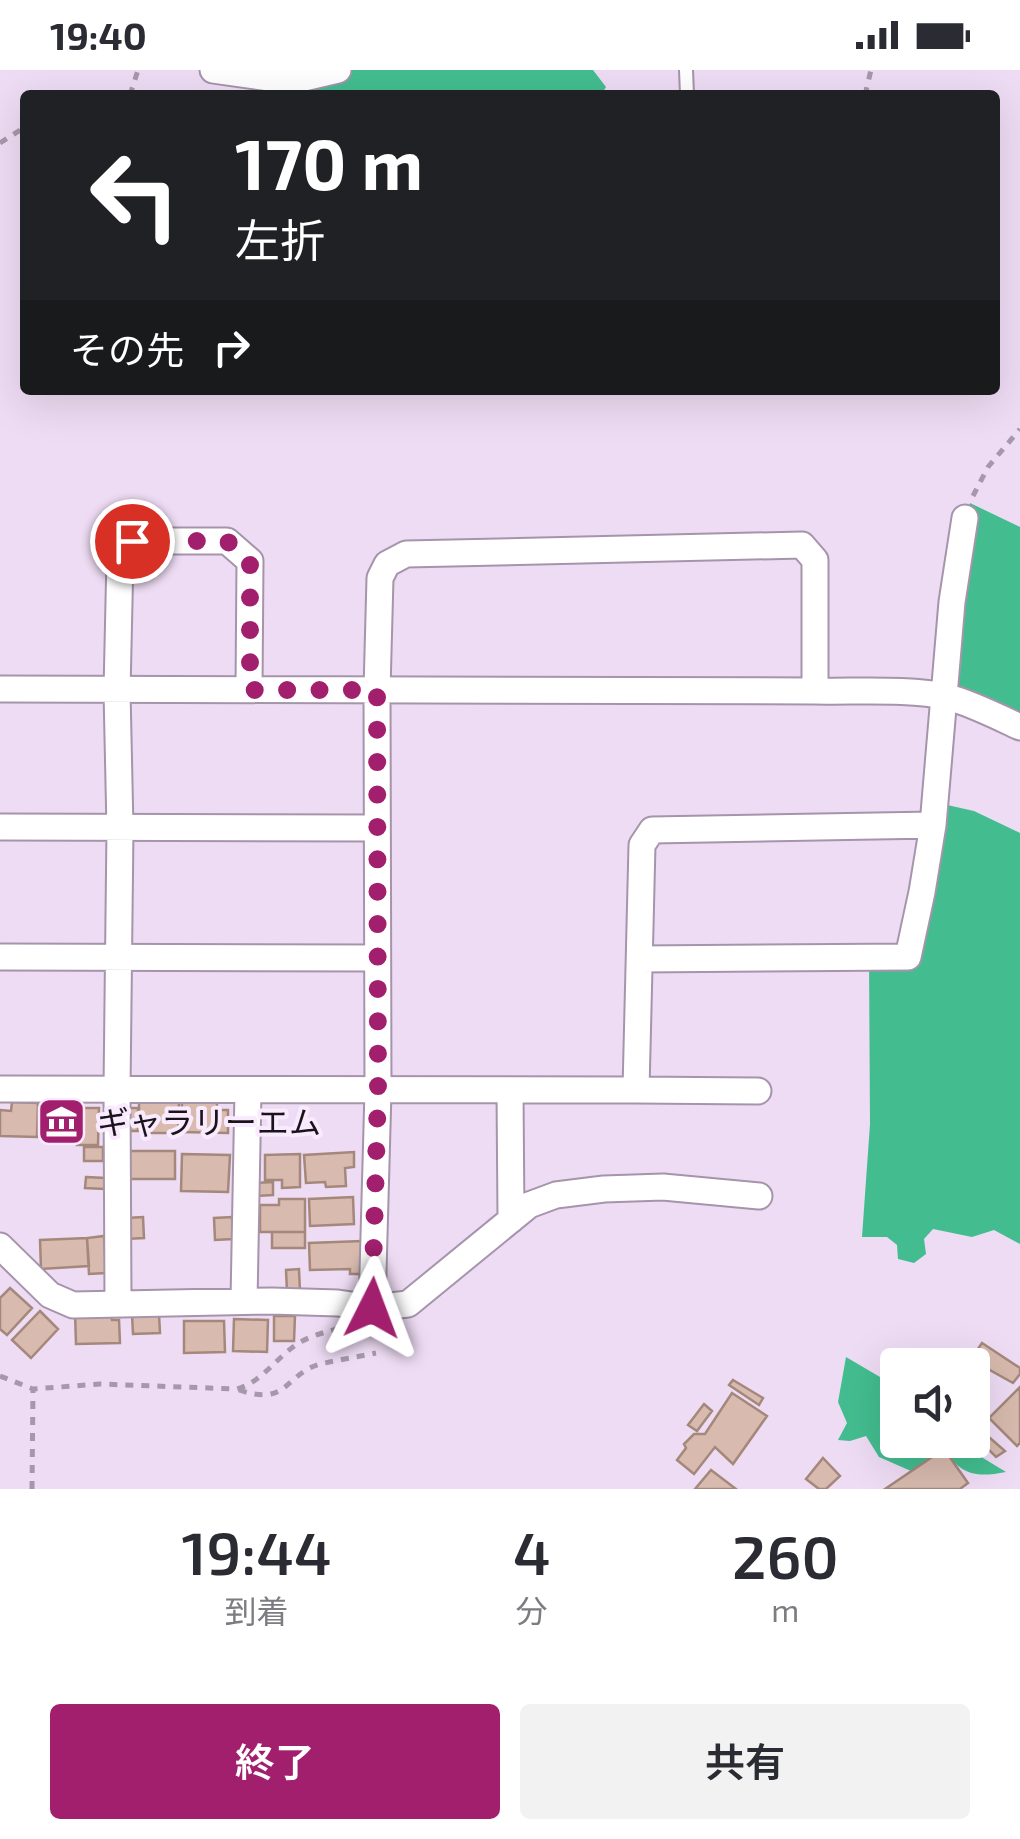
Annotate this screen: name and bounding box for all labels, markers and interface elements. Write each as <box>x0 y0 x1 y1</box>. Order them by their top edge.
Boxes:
text: 19:40 <box>50 12 147 58</box>
text: 170 m <box>235 120 423 204</box>
icon: left <box>70 130 200 260</box>
text: 左折 <box>235 212 325 266</box>
icon: right <box>204 320 259 375</box>
text: その先 <box>70 326 184 372</box>
pin <box>90 499 175 584</box>
icon: arrive <box>105 514 160 569</box>
museum icon: ギャラリーエム <box>36 1095 88 1147</box>
place label: ギャラリーエム <box>97 1102 321 1140</box>
position arrow <box>320 1256 424 1360</box>
map controls <box>880 1348 990 1458</box>
button: sound <box>880 1348 990 1458</box>
text: 19:44 <box>181 1515 332 1587</box>
text: 4 <box>513 1515 551 1587</box>
text: 260 <box>732 1519 839 1591</box>
text: m <box>771 1590 799 1628</box>
text: 到着 <box>225 1591 289 1629</box>
text: 分 <box>516 1591 548 1629</box>
button: 終了 <box>50 1704 500 1819</box>
button: 共有 <box>520 1704 970 1819</box>

